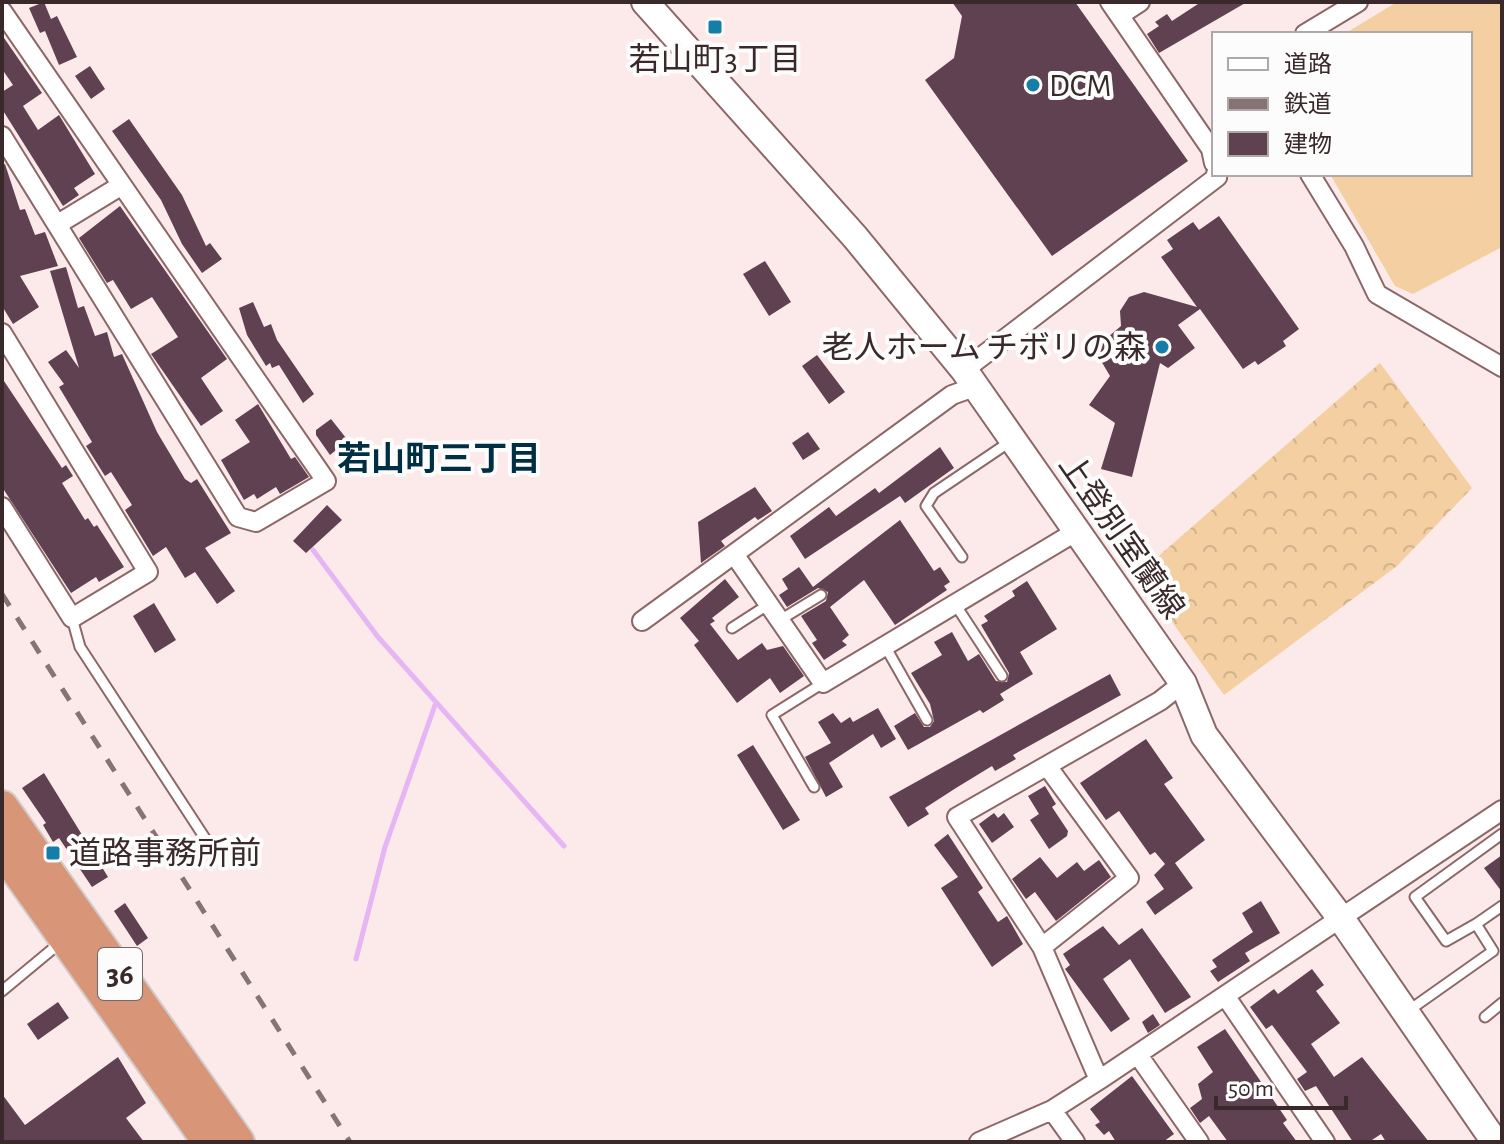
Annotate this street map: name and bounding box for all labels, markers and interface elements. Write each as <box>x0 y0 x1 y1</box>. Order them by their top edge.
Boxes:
marker: 若山町3丁目 <box>706 18 724 36</box>
legend <box>1212 32 1472 176</box>
place label: 若山町3丁目 <box>628 42 802 76</box>
text: 道路 <box>1284 51 1332 77</box>
place label: DCM <box>1049 70 1112 102</box>
marker: DCM <box>1024 76 1042 94</box>
text: 鉄道 <box>1284 91 1332 117</box>
text: 建物 <box>1284 132 1332 157</box>
place label: 老人ホーム チボリの森 <box>822 331 1146 364</box>
marker: 老人ホーム チボリの森 <box>1153 338 1171 356</box>
district label: 若山町三丁目 <box>337 441 541 477</box>
street label: 上登別室蘭線 <box>1053 448 1191 624</box>
place label: 道路事務所前 <box>69 836 261 870</box>
marker: 道路事務所前 <box>44 844 62 862</box>
road number: 36 <box>98 948 142 1000</box>
scale bar <box>1216 1060 1346 1110</box>
text: 50 m <box>1228 1077 1274 1101</box>

